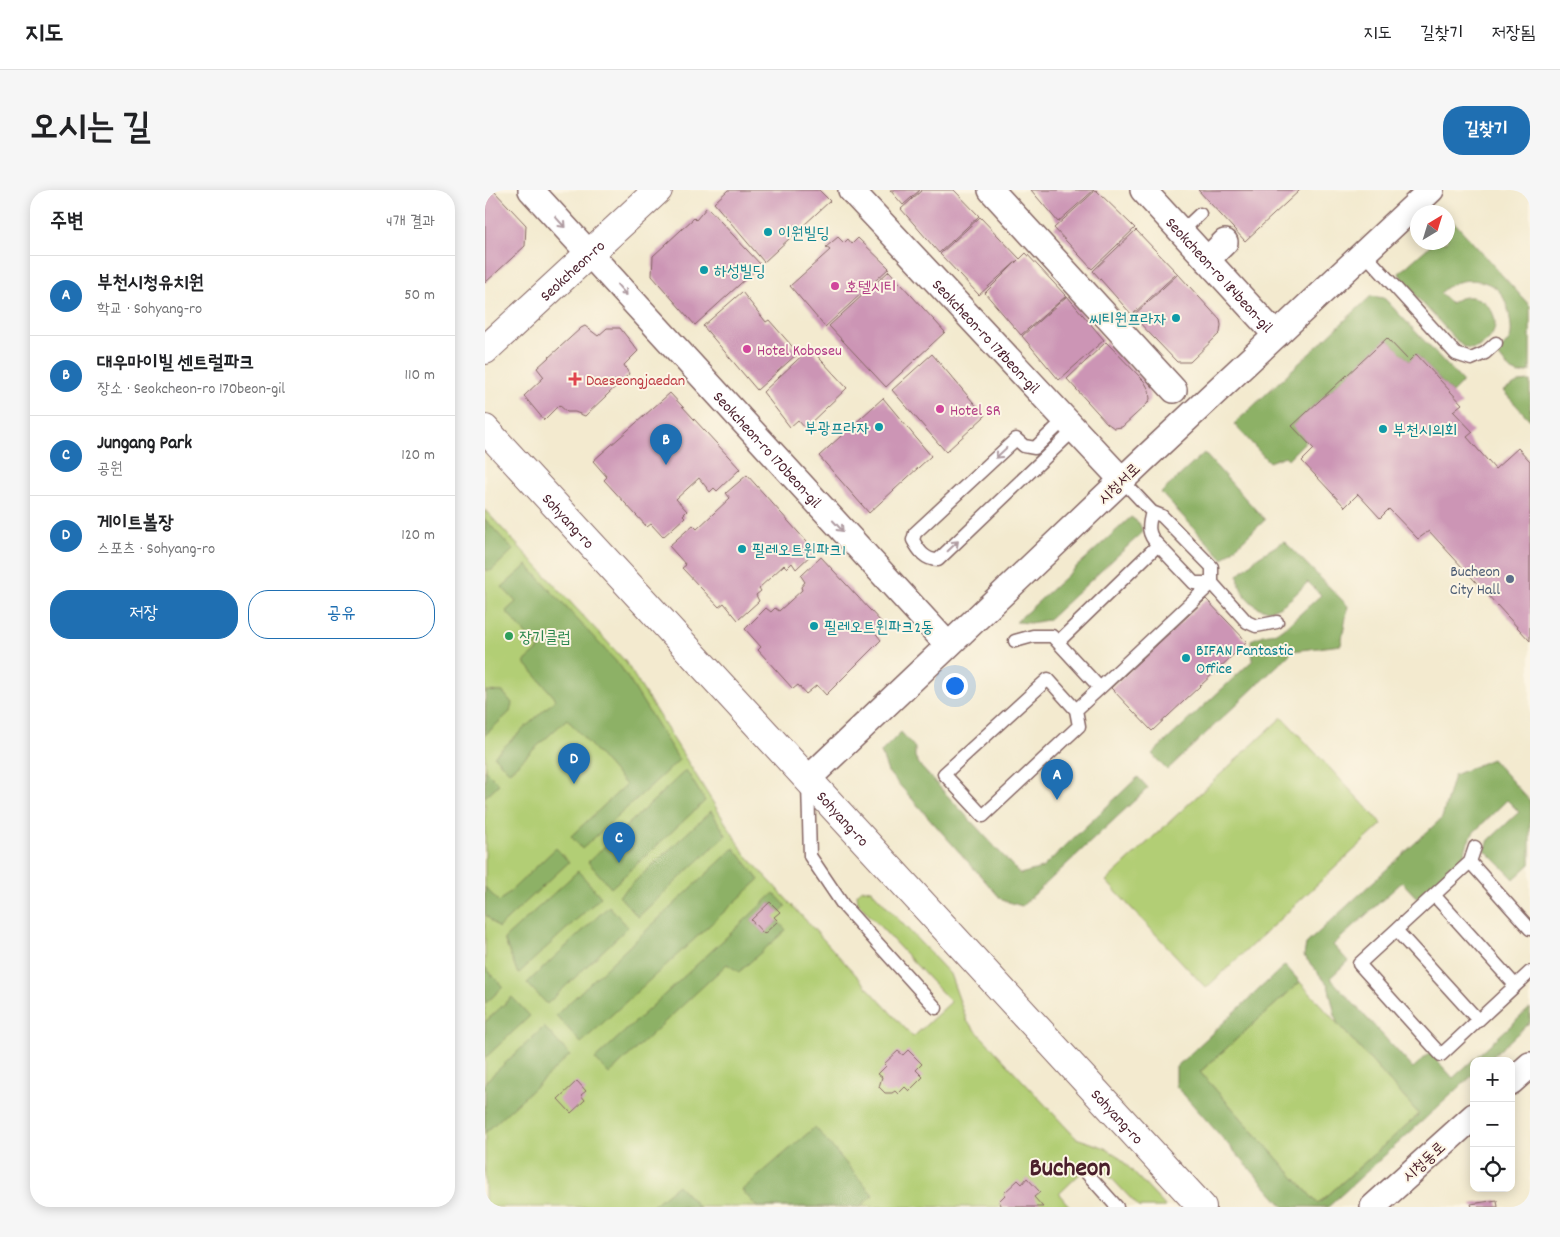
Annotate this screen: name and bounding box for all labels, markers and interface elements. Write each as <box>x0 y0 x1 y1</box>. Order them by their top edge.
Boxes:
text: 지도 <box>25 18 64 52</box>
text: 지도 <box>1363 22 1392 47</box>
text: 길찾기 <box>1420 22 1464 47</box>
text: 저장됨 <box>1492 22 1535 47</box>
text: 오시는 길 <box>30 105 151 155</box>
button: 길찾기 <box>1443 106 1530 155</box>
north arrow <box>1410 205 1455 250</box>
text: 주변 <box>50 208 84 238</box>
text: 4개 결과 <box>386 211 435 234</box>
street label: Seokcheon-ro 184beon-gil <box>1159 213 1277 339</box>
one-way arrow <box>554 215 566 228</box>
place label: 이원빌딩 <box>778 223 830 246</box>
marker: 이원빌딩 <box>762 226 774 238</box>
street label: Seokcheon-ro <box>536 236 611 308</box>
place label: 하성빌딩 <box>714 261 766 284</box>
marker: 하성빌딩 <box>698 264 710 276</box>
text: 부천시청유치원 <box>97 271 204 298</box>
street label: Seokcheon-ro 178beon-gil <box>926 275 1045 400</box>
place label: 호텔시티 <box>845 277 897 300</box>
marker: 호텔시티 <box>829 280 841 292</box>
one-way arrow <box>616 283 628 296</box>
text: A <box>62 284 70 307</box>
text: 50 m <box>404 284 435 307</box>
text: 학교 · Sohyang-ro <box>97 298 202 321</box>
place label: 씨티원프라자 <box>1089 309 1166 332</box>
marker: 씨티원프라자 <box>1170 312 1182 324</box>
place label: Hotel Koboseu <box>757 340 842 363</box>
marker: Hotel Koboseu <box>741 343 753 355</box>
text: 대우마이빌 센트럴파크 <box>97 351 254 378</box>
text: B <box>62 364 70 387</box>
text: 110 m <box>405 364 435 387</box>
place label: Daeseongjaedan <box>586 370 685 393</box>
marker: Daeseongjaedan <box>568 372 582 386</box>
text: 장소 · Seokcheon-ro 170beon-gil <box>97 378 285 401</box>
street label: Seokcheon-ro 170beon-gil <box>707 387 826 514</box>
place label: Hotel SR <box>950 400 1001 423</box>
marker: Hotel SR <box>934 403 946 415</box>
place label: 부광프라자 <box>805 418 869 441</box>
place label: 부천시의회 <box>1393 420 1457 443</box>
marker: 부광프라자 <box>873 421 885 433</box>
marker: 부천시의회 <box>1377 423 1389 435</box>
pin: B <box>650 424 682 465</box>
text: Jungang Park <box>97 431 192 458</box>
text: C <box>62 444 70 467</box>
text: 120 m <box>401 444 435 467</box>
one-way arrow <box>995 447 1007 459</box>
text: 공원 <box>97 458 123 481</box>
street label: 시청서로 <box>1093 459 1146 511</box>
street label: Sohyang-ro <box>536 489 599 555</box>
text: 게이트볼장 <box>97 511 173 538</box>
one-way arrow <box>832 519 844 532</box>
text: D <box>62 524 70 547</box>
text: 120 m <box>401 524 435 547</box>
text: 스포츠 · Sohyang-ro <box>97 538 215 561</box>
place label: 필레오트윈파크1 <box>752 540 846 563</box>
one-way arrow <box>946 540 959 552</box>
marker: 필레오트윈파크1 <box>736 543 748 555</box>
place label: Bucheon City Hall <box>1450 561 1500 602</box>
marker: Bucheon City Hall <box>1504 573 1516 585</box>
button: 저장 <box>50 590 238 639</box>
button: 공유 <box>248 590 435 639</box>
place label: 필레오트윈파크2동 <box>824 617 934 640</box>
marker: 필레오트윈파크2동 <box>808 620 820 632</box>
place label: 장기클럽 <box>519 627 571 650</box>
marker: 장기클럽 <box>503 630 515 642</box>
place label: BIFAN Fantastic Office <box>1196 640 1293 681</box>
marker: BIFAN Fantastic Office <box>1180 652 1192 664</box>
your location <box>942 673 968 699</box>
pin: D <box>558 743 590 784</box>
pin: A <box>1041 759 1073 800</box>
street label: Sohyang-ro <box>810 787 873 853</box>
pin: C <box>603 822 635 863</box>
map controls <box>1470 1057 1515 1192</box>
button: + <box>1470 1057 1515 1102</box>
street label: Sohyang-ro <box>1084 1085 1148 1150</box>
button: − <box>1470 1102 1515 1147</box>
street label: 시청동로 <box>1398 1137 1452 1189</box>
button: locate <box>1470 1147 1515 1192</box>
district label: Bucheon <box>1030 1151 1110 1188</box>

